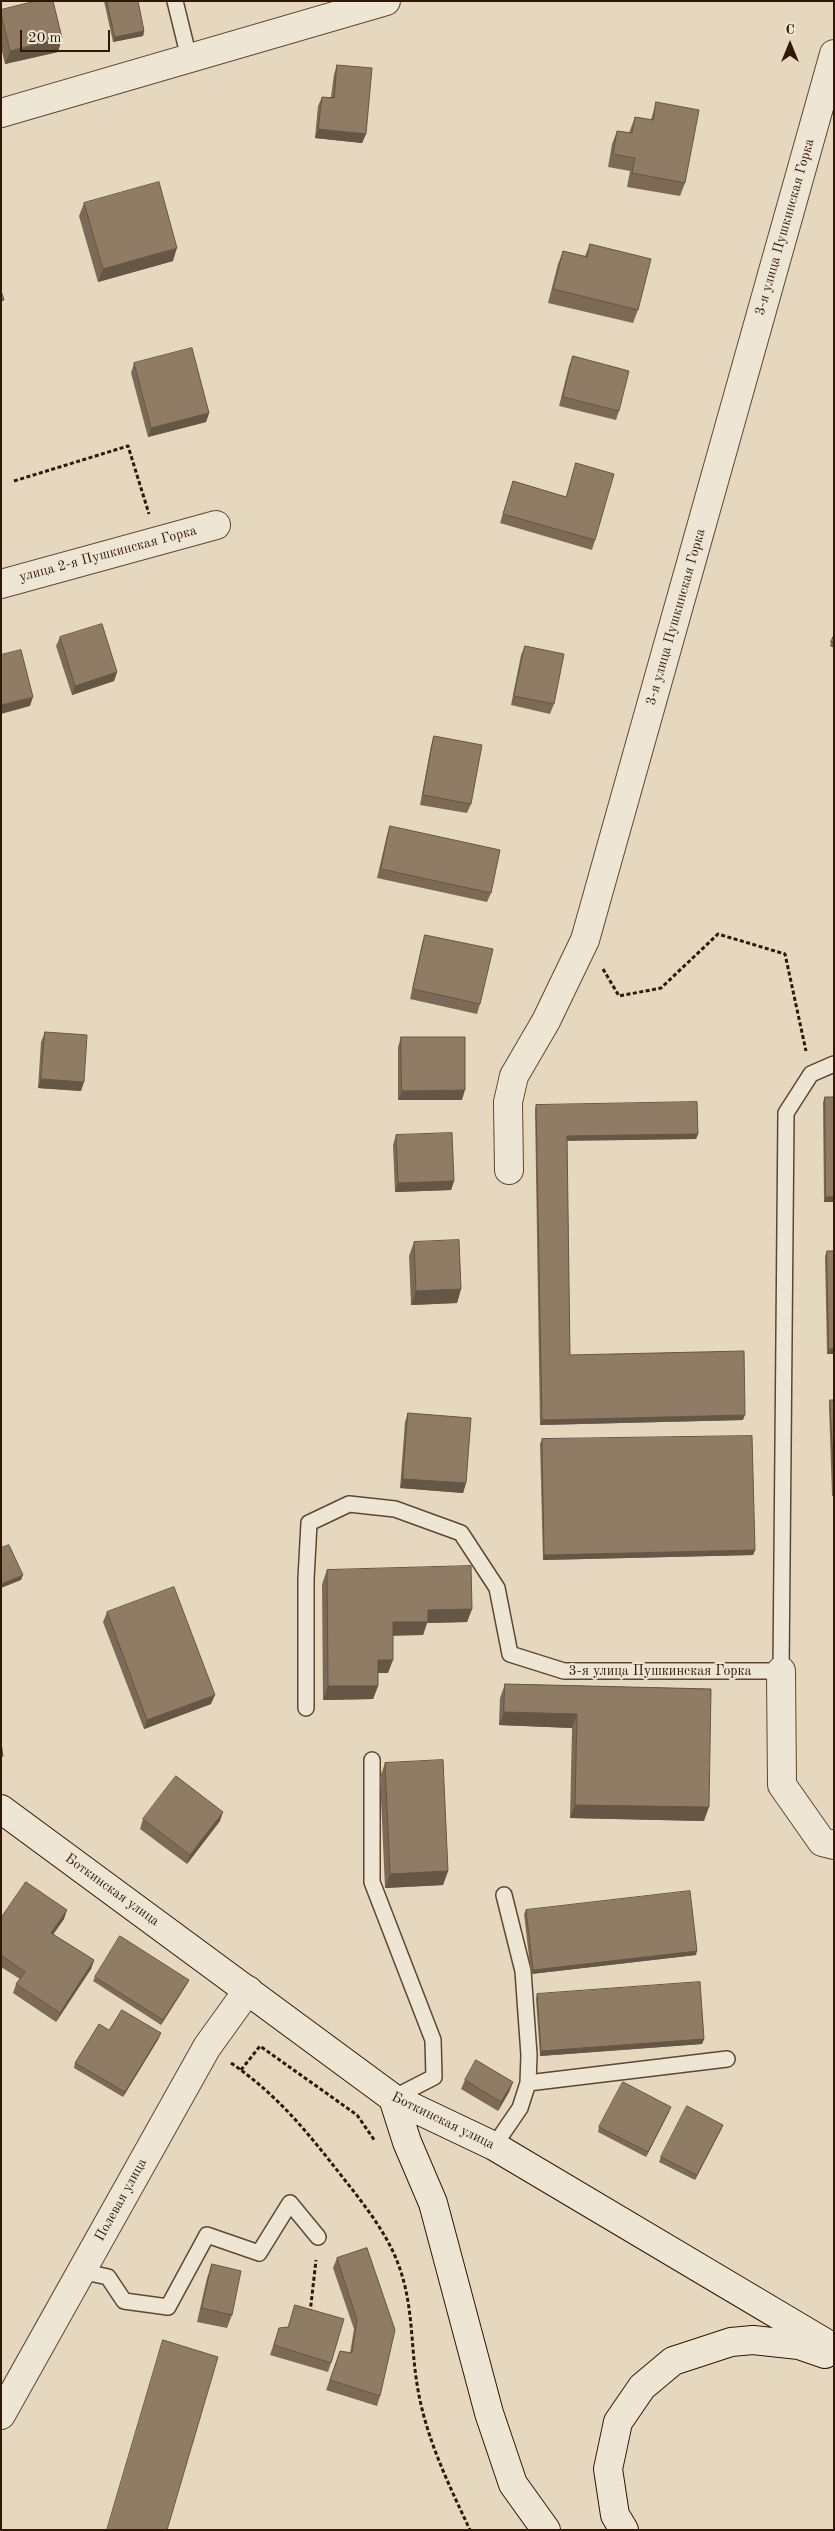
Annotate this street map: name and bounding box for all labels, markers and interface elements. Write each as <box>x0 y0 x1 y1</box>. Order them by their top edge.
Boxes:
scale bar <box>22 20 112 52</box>
north arrow <box>765 20 815 70</box>
text: С <box>785 23 795 37</box>
text: 20 m <box>28 31 62 46</box>
street label: 3-я улица Пушкинская Горка <box>752 137 818 317</box>
street label: улица 2-я Пушкинская Горка <box>17 522 199 586</box>
street label: 3-я улица Пушкинская Горка <box>643 527 709 707</box>
street label: 3-я улица Пушкинская Горка <box>568 1663 752 1679</box>
street label: Боткинская улица <box>61 1850 163 1930</box>
street label: Боткинская улица <box>389 2089 497 2153</box>
street label: Полевая улица <box>91 2156 151 2244</box>

